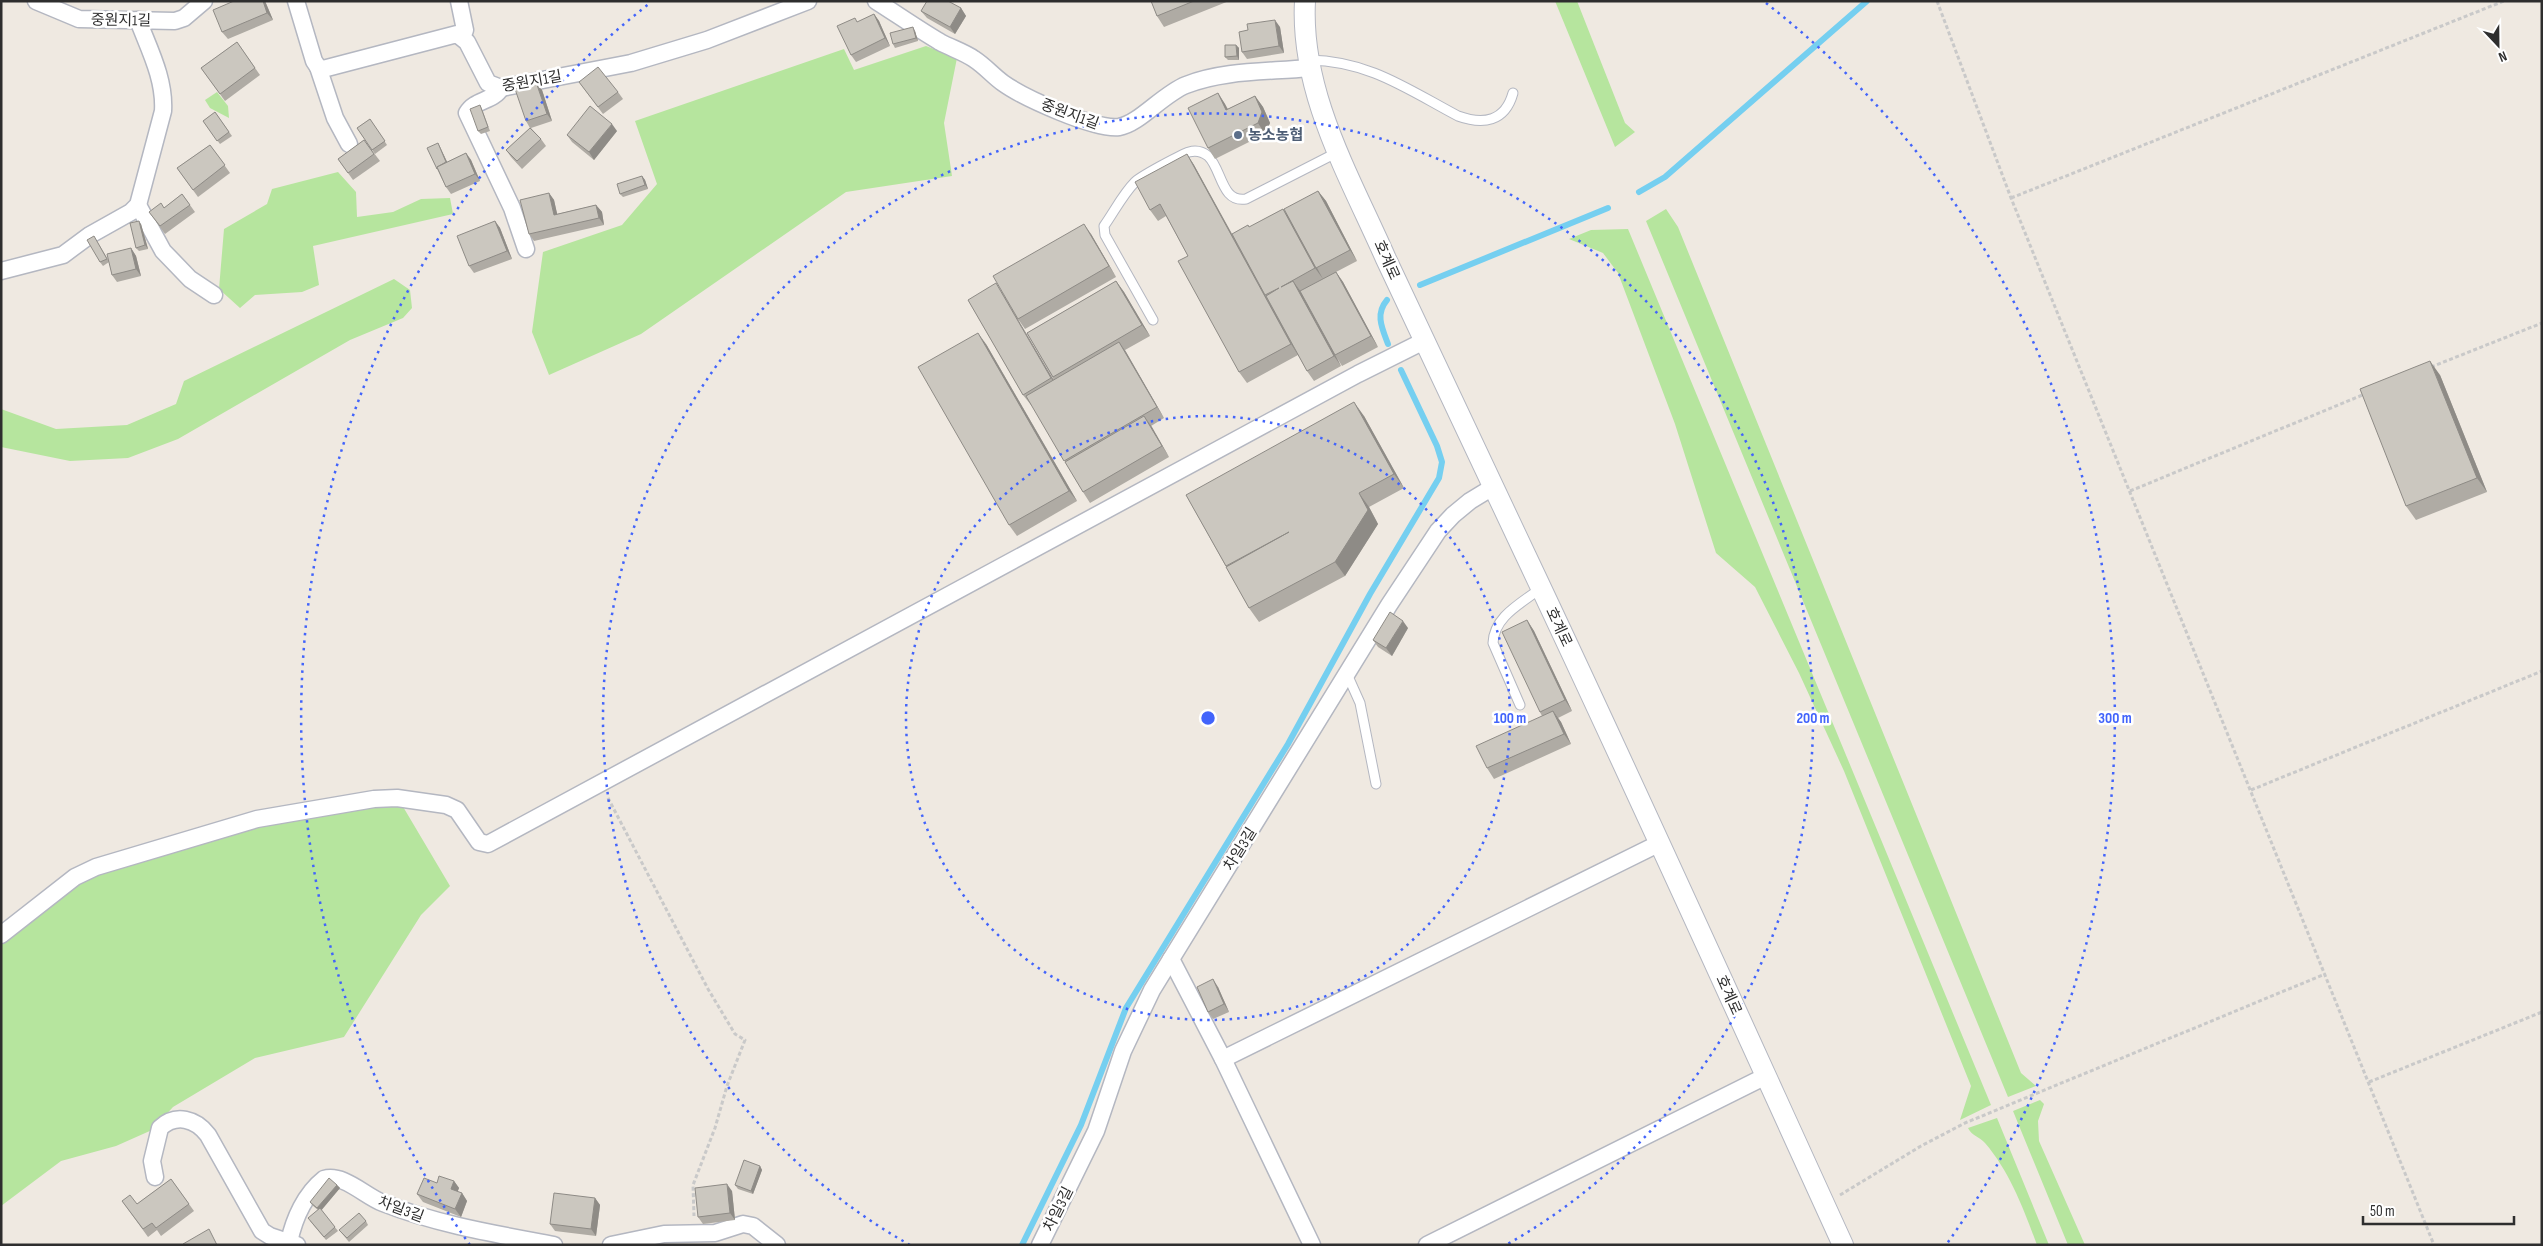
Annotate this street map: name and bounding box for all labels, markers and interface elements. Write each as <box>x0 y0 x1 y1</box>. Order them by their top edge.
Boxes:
street label: 중원지1길 <box>91 10 151 31</box>
north arrow <box>2473 20 2523 70</box>
text: N <box>2496 47 2509 66</box>
street label: 중원지1길 <box>501 67 564 96</box>
street label: 중원지1길 <box>1038 95 1101 134</box>
place label: 농소농협 <box>1248 126 1303 145</box>
marker: 농소농협 <box>1232 129 1244 141</box>
street label: 호계로 <box>1369 237 1404 283</box>
street label: 호계로 <box>1541 604 1576 650</box>
centre of rings <box>1199 709 1217 727</box>
text: 100 m <box>1494 709 1526 728</box>
text: 200 m <box>1796 709 1830 728</box>
text: 300 m <box>2098 709 2132 728</box>
street label: 차일3길 <box>1220 824 1261 875</box>
street label: 호계로 <box>1711 972 1746 1018</box>
street label: 차일3길 <box>1039 1184 1078 1235</box>
street label: 차일3길 <box>375 1192 426 1227</box>
scale bar <box>2363 1194 2514 1226</box>
text: 50 m <box>2370 1202 2395 1221</box>

